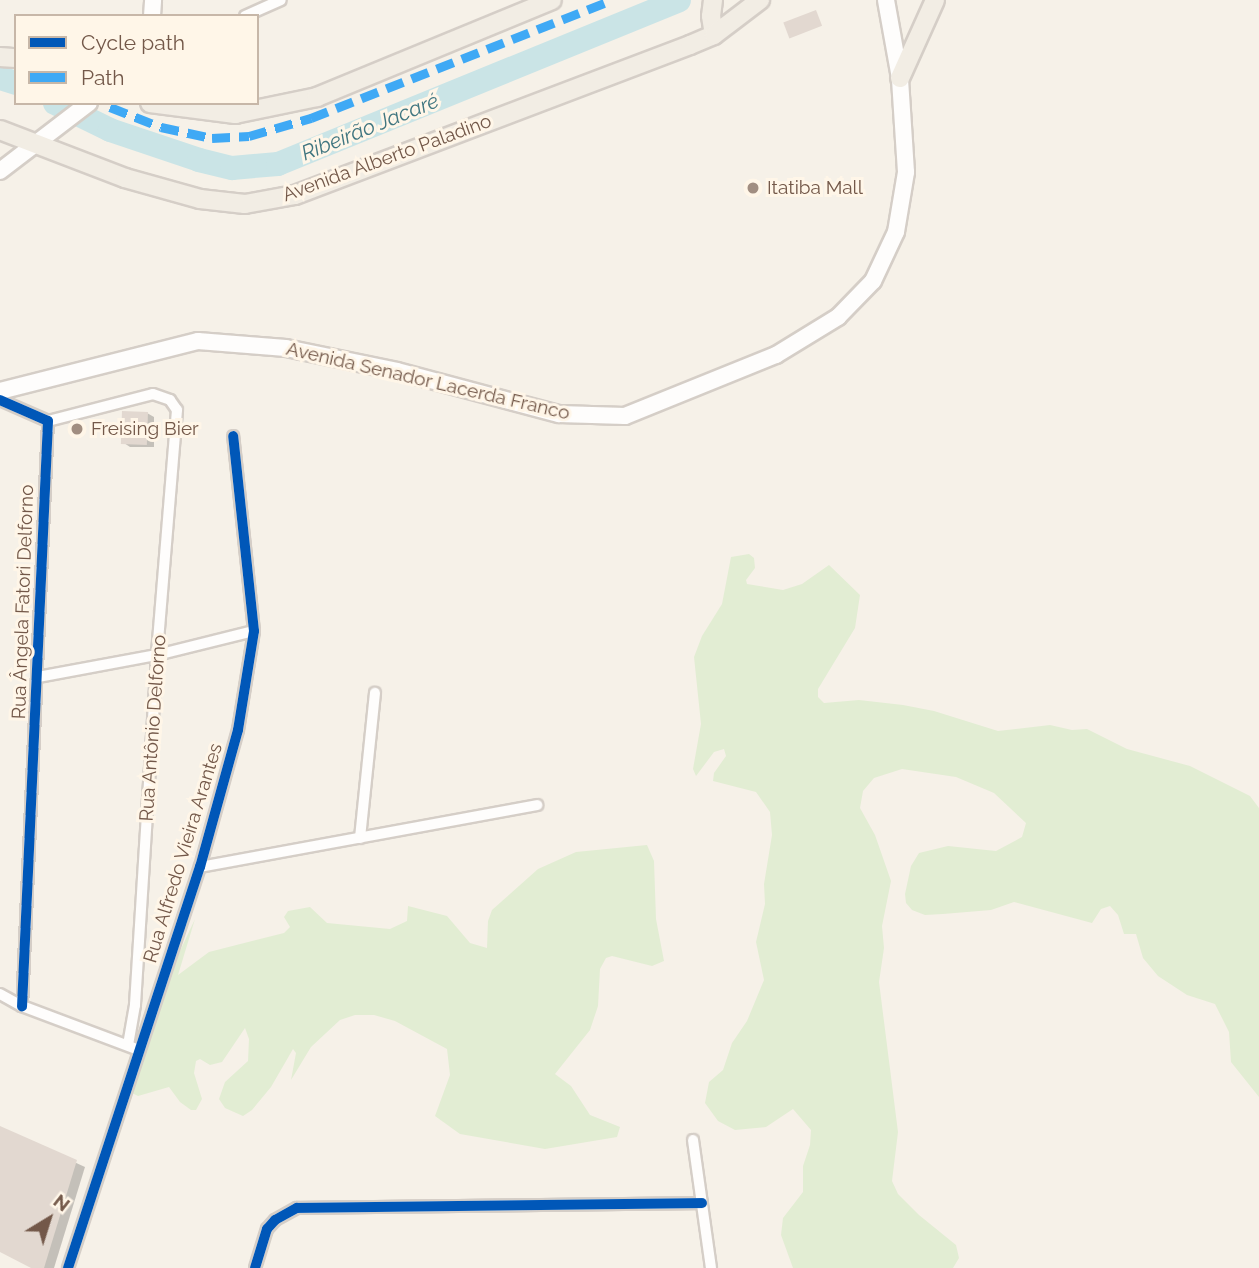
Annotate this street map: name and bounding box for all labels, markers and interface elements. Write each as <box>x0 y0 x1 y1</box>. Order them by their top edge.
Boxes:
legend <box>14 14 259 105</box>
text: Cycle path <box>81 30 185 55</box>
text: Path <box>81 65 125 90</box>
water label: Ribeirão Jacaré <box>297 88 443 166</box>
street label: Avenida Alberto Paladino <box>279 109 495 207</box>
place label: Itatiba Mall <box>767 177 863 199</box>
marker: Itatiba Mall <box>745 180 761 196</box>
street label: Avenida Senador Lacerda Franco <box>284 337 572 425</box>
place label: Freising Bier <box>91 418 199 440</box>
marker: Freising Bier <box>69 421 85 437</box>
street label: Rua Ângela Fatori Delforno <box>7 484 39 720</box>
street label: Rua Antônio Delforno <box>135 634 171 822</box>
street label: Rua Alfredo Vieira Arantes <box>138 740 228 966</box>
north arrow <box>14 1184 84 1254</box>
text: N <box>49 1189 74 1216</box>

